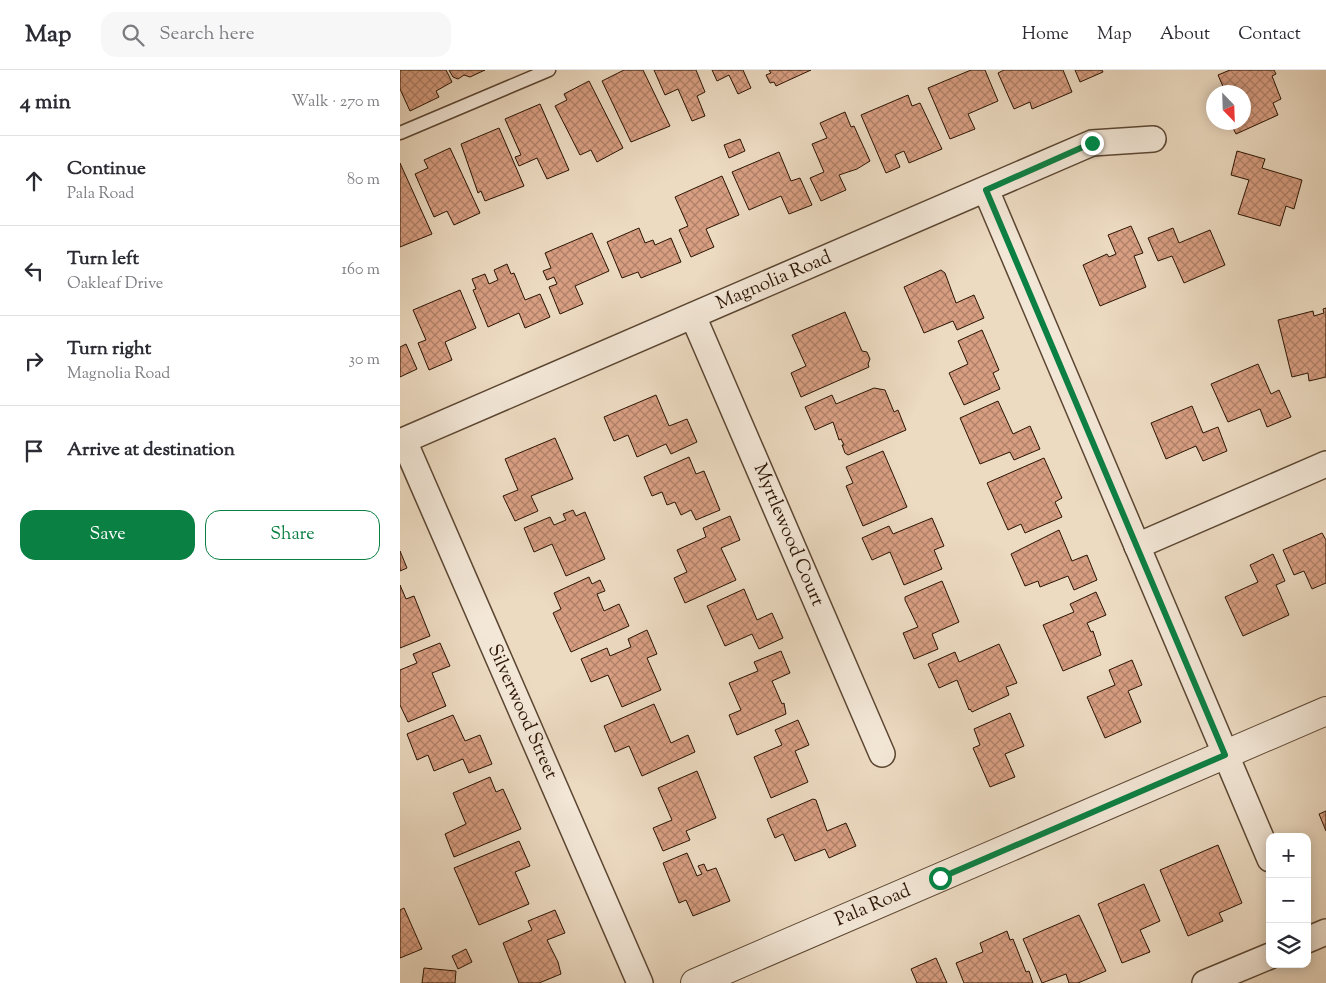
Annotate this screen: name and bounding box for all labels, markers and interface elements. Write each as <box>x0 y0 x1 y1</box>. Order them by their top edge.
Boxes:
search box <box>101 12 451 57</box>
text: Map <box>25 18 71 52</box>
icon: search <box>119 21 147 49</box>
text: Search here <box>159 21 255 48</box>
text: Home <box>1022 22 1069 48</box>
text: Map <box>1097 22 1132 48</box>
text: About <box>1160 22 1210 48</box>
text: Contact <box>1238 22 1301 48</box>
north arrow <box>1206 85 1251 130</box>
text: 4 min <box>20 88 71 118</box>
text: Walk · 270 m <box>291 91 380 114</box>
route end <box>1081 132 1104 155</box>
text: Continue <box>67 156 146 183</box>
icon: ahead <box>20 167 48 195</box>
text: 80 m <box>347 169 380 192</box>
text: Pala Road <box>67 183 134 206</box>
street label: Magnolia Road <box>712 244 836 317</box>
text: Turn left <box>67 246 139 273</box>
icon: left <box>20 257 48 285</box>
text: 160 m <box>342 259 380 282</box>
text: Oakleaf Drive <box>67 273 163 296</box>
text: Turn right <box>67 336 151 363</box>
icon: right <box>20 347 48 375</box>
text: 30 m <box>349 349 380 372</box>
text: Magnolia Road <box>67 363 170 386</box>
icon: arrive <box>20 437 48 465</box>
text: Arrive at destination <box>67 437 235 464</box>
street label: Myrtlewood Court <box>746 459 830 611</box>
button: Save <box>20 510 195 560</box>
button: Share <box>205 510 380 560</box>
street label: Silverwood Street <box>480 640 564 784</box>
map controls <box>1266 833 1311 968</box>
button: + <box>1266 833 1311 878</box>
route start <box>929 867 952 890</box>
street label: Pala Road <box>831 878 915 934</box>
button: − <box>1266 878 1311 923</box>
button: layers <box>1266 923 1311 968</box>

